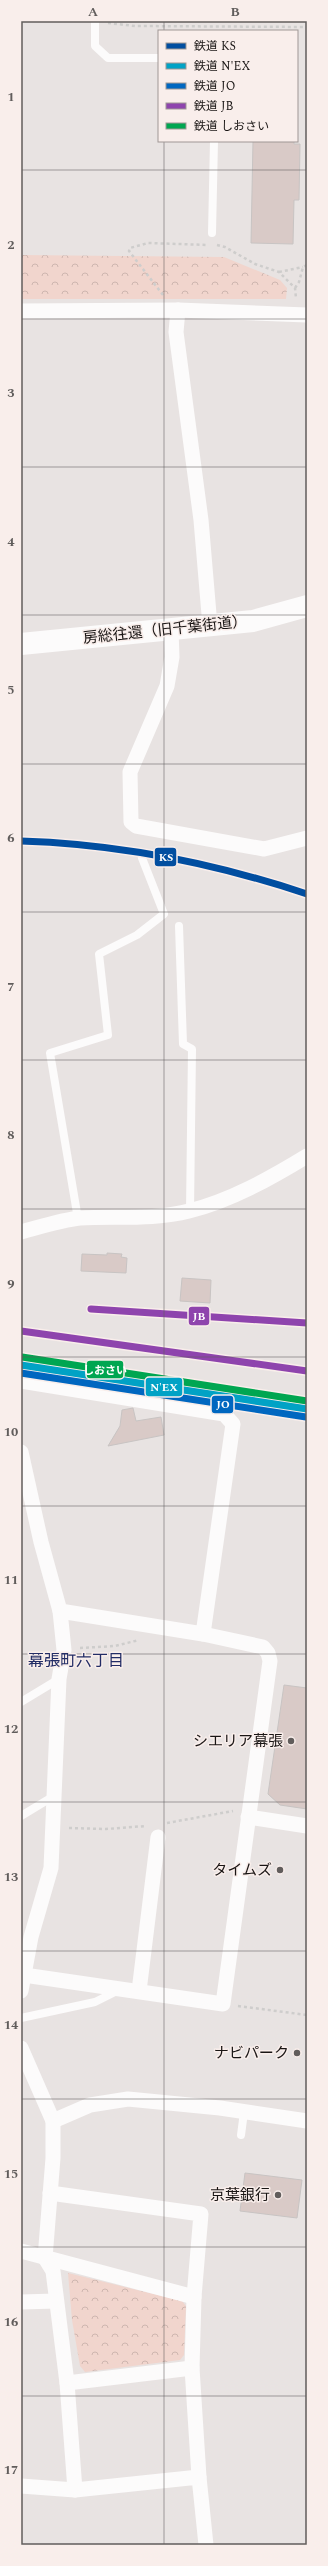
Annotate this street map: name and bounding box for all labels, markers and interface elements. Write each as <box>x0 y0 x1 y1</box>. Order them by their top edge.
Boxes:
text: A <box>88 2 98 22</box>
text: B <box>230 2 240 22</box>
legend <box>158 30 298 142</box>
text: 鉄道 KS <box>194 37 236 56</box>
text: 鉄道 N'EX <box>194 57 250 76</box>
text: 鉄道 JO <box>194 77 235 96</box>
text: 1 <box>7 87 15 107</box>
text: 鉄道 JB <box>194 97 234 116</box>
text: 鉄道 しおさい <box>194 117 269 136</box>
text: 2 <box>7 235 15 255</box>
text: 3 <box>7 383 15 403</box>
text: 4 <box>7 532 15 552</box>
street label: 房総往還（旧千葉街道） <box>82 610 248 650</box>
text: 5 <box>7 680 15 700</box>
text: 6 <box>7 828 15 848</box>
line badge: KS <box>154 847 177 867</box>
text: KS <box>159 849 173 866</box>
text: 7 <box>7 977 15 997</box>
text: 8 <box>7 1125 15 1145</box>
text: 9 <box>7 1274 15 1294</box>
line badge: JB <box>188 1306 210 1326</box>
text: JB <box>193 1308 205 1325</box>
line badge: しおさい <box>86 1360 124 1379</box>
text: しおさい <box>83 1362 127 1379</box>
line badge: N'EX <box>145 1377 183 1397</box>
text: N'EX <box>150 1379 178 1396</box>
line badge: JO <box>211 1395 234 1414</box>
text: JO <box>216 1396 230 1413</box>
text: 10 <box>4 1422 18 1442</box>
text: 11 <box>4 1570 18 1590</box>
district label: 幕張町六丁目 <box>28 1649 124 1673</box>
text: 12 <box>4 1719 18 1739</box>
place label: シエリア幕張 <box>193 1730 283 1753</box>
marker: シエリア幕張 <box>286 1736 296 1746</box>
place label: タイムズ <box>212 1859 272 1882</box>
marker: タイムズ <box>275 1865 285 1875</box>
text: 13 <box>4 1867 18 1887</box>
text: 14 <box>4 2015 19 2035</box>
place label: ナビパーク <box>214 2042 289 2065</box>
marker: ナビパーク <box>292 2048 302 2058</box>
text: 15 <box>4 2164 18 2184</box>
place label: 京葉銀行 <box>210 2184 270 2207</box>
marker: 京葉銀行 <box>273 2190 283 2200</box>
text: 16 <box>4 2312 18 2332</box>
text: 17 <box>4 2460 18 2480</box>

